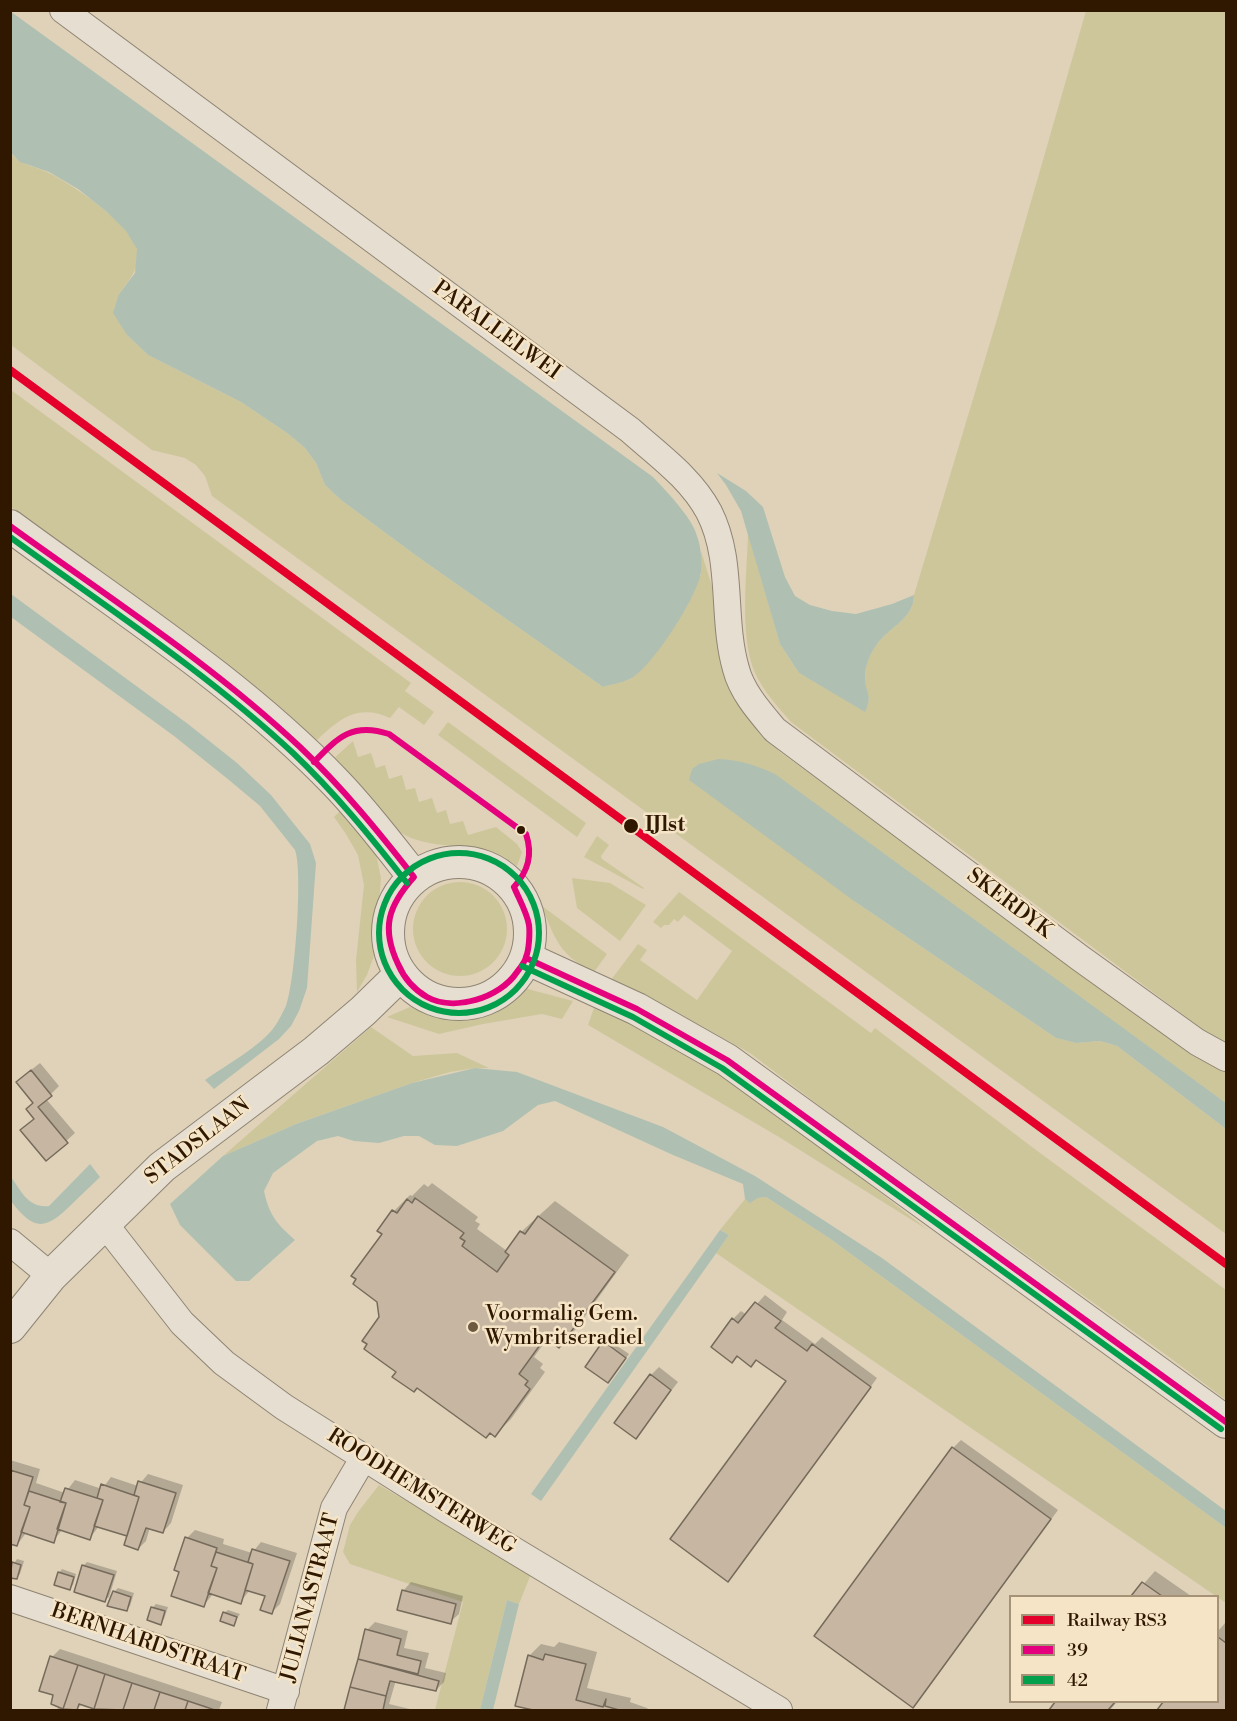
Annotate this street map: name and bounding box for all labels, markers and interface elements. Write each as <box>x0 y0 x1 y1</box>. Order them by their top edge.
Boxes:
street label: PARALLELWEI <box>427 276 565 386</box>
place label: IJlst <box>645 813 685 839</box>
marker: IJlst <box>622 817 640 835</box>
unlabelled marker <box>515 824 527 836</box>
street label: SKERDYK <box>961 864 1057 944</box>
street label: STADSLAAN <box>140 1093 256 1191</box>
place label: Voormalig Gem. Wymbritseradiel <box>485 1302 643 1352</box>
marker: Voormalig Gem. Wymbritseradiel <box>466 1320 480 1334</box>
street label: ROODHEMSTERWEG <box>322 1424 520 1560</box>
street label: JULIANASTRAAT <box>276 1511 346 1685</box>
legend <box>1009 1595 1219 1703</box>
street label: BERNHARDSTRAAT <box>48 1599 248 1689</box>
text: Railway RS3 <box>1067 1609 1167 1632</box>
text: 39 <box>1067 1639 1088 1662</box>
text: 42 <box>1067 1669 1088 1692</box>

